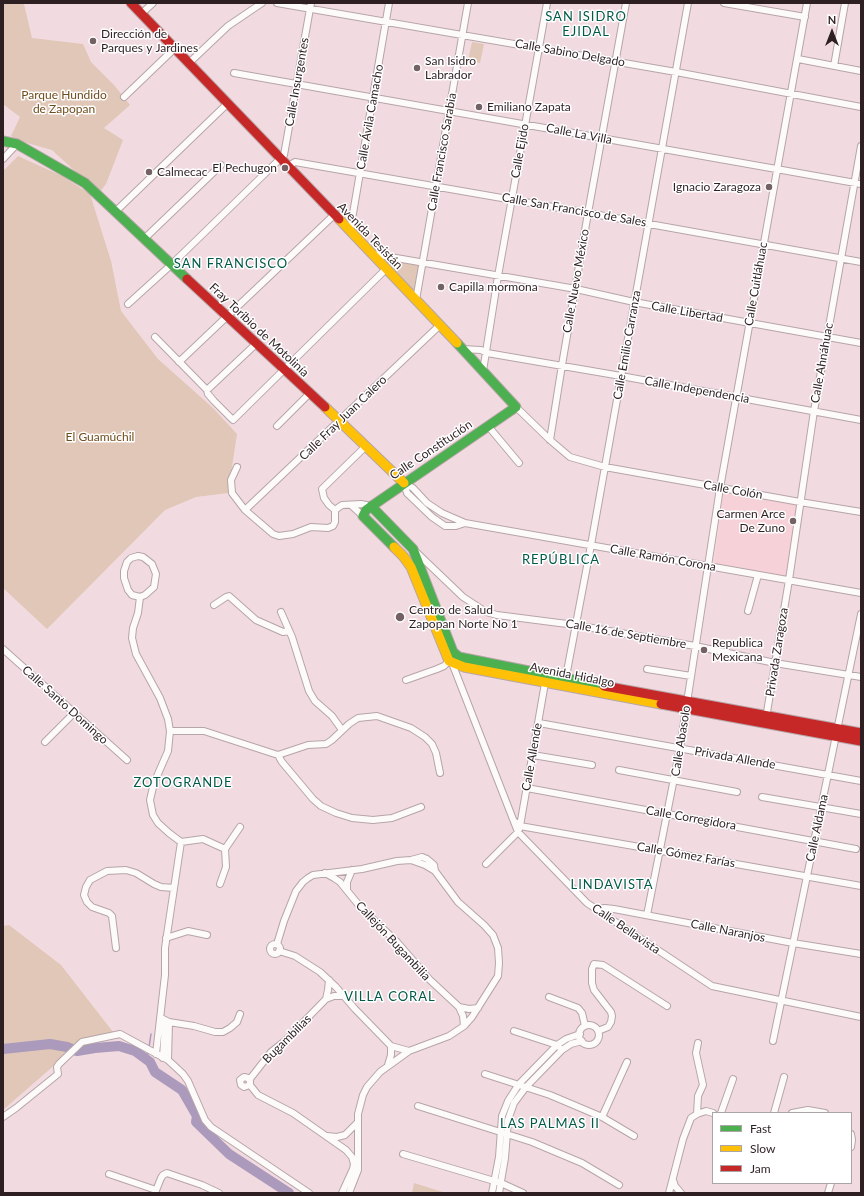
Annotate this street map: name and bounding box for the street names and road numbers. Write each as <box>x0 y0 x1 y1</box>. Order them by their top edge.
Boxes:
street label: Calle Insurgentes <box>282 36 312 128</box>
street label: Calle Sabino Delgado <box>514 36 626 70</box>
street label: Calle Ávila Camacho <box>354 63 386 171</box>
street label: Calle Francisco Sarabia <box>425 92 459 212</box>
street label: Calle La Villa <box>545 121 613 147</box>
street label: Calle Ejido <box>508 123 532 179</box>
street label: Calle San Francisco de Sales <box>501 190 647 230</box>
street label: Avenida Tesistán <box>334 200 406 272</box>
street label: Calle Nuevo México <box>560 228 592 334</box>
street label: Calle Cuitláhuac <box>742 241 770 327</box>
street label: Fray Toribio de Motolinía <box>206 280 312 380</box>
street label: Calle Emilio Carranza <box>610 289 644 401</box>
street label: Calle Libertad <box>650 299 724 325</box>
street label: Calle Ahnáhuac <box>808 322 836 404</box>
street label: Calle Fray Juan Calero <box>296 373 390 463</box>
street label: Calle Independencia <box>643 374 751 406</box>
street label: Calle Constitución <box>387 417 475 483</box>
street label: Calle Colón <box>702 478 764 502</box>
street label: Calle Ramón Corona <box>609 542 717 574</box>
street label: Privada Zaragoza <box>763 607 791 697</box>
street label: Calle 16 de Septiembre <box>564 616 688 652</box>
street label: Avenida Hidalgo <box>529 660 615 690</box>
street label: Calle Santo Domingo <box>19 663 111 747</box>
street label: Calle Abasolo <box>668 705 694 777</box>
street label: Calle Allende <box>519 722 545 792</box>
street label: Privada Allende <box>693 744 777 772</box>
street label: Calle Aldama <box>803 793 831 863</box>
street label: Calle Corregidora <box>645 803 737 833</box>
street label: Calle Gómez Farías <box>636 839 736 871</box>
street label: Callejón Bugambilia <box>353 898 433 984</box>
street label: Calle Bellavista <box>589 901 663 957</box>
street label: Calle Naranjos <box>689 917 767 945</box>
street label: Bugambilias <box>260 1012 314 1066</box>

